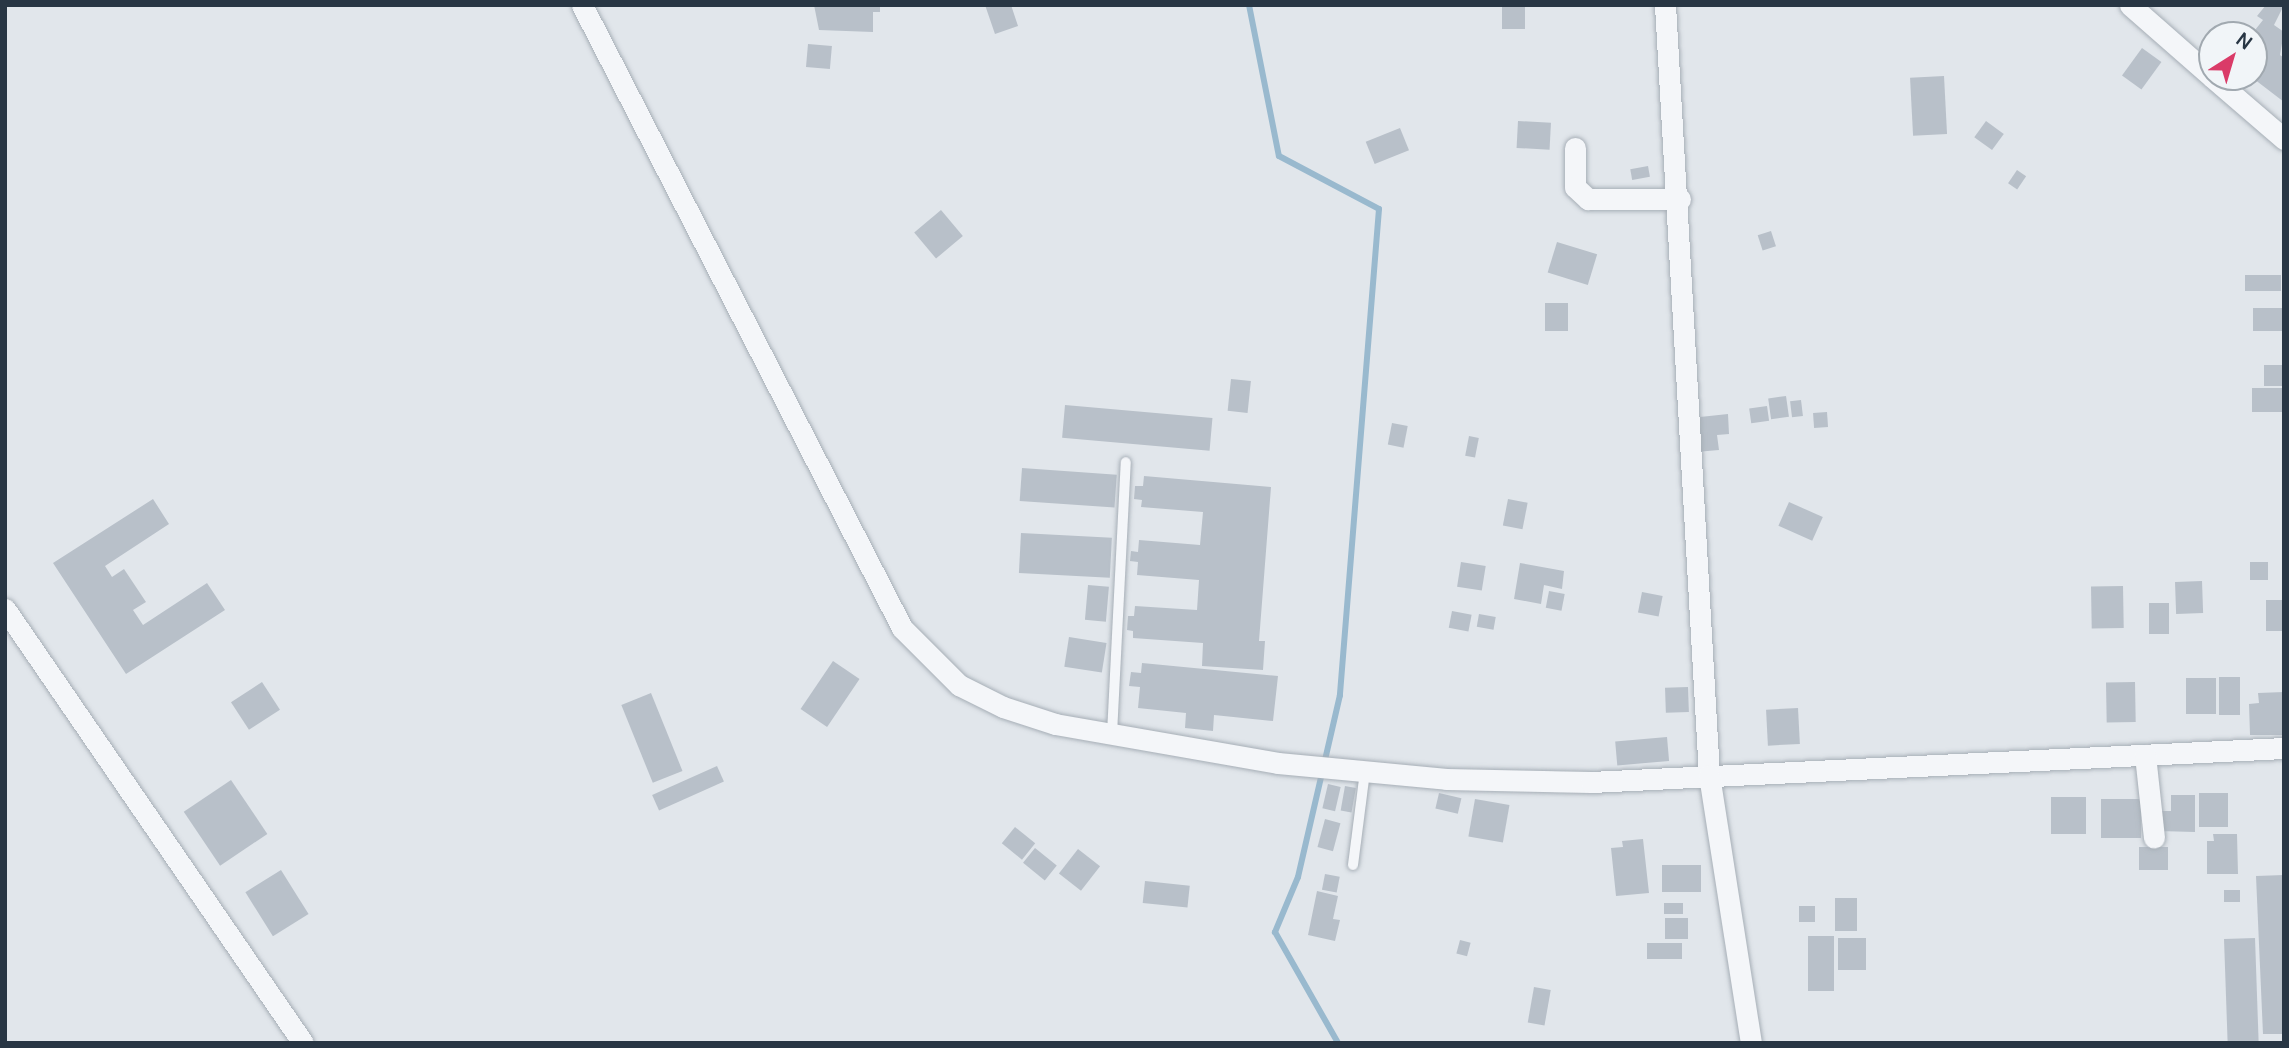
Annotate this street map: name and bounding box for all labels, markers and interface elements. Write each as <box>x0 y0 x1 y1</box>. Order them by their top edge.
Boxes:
north arrow <box>2198 21 2268 91</box>
text: N <box>2231 26 2258 55</box>

